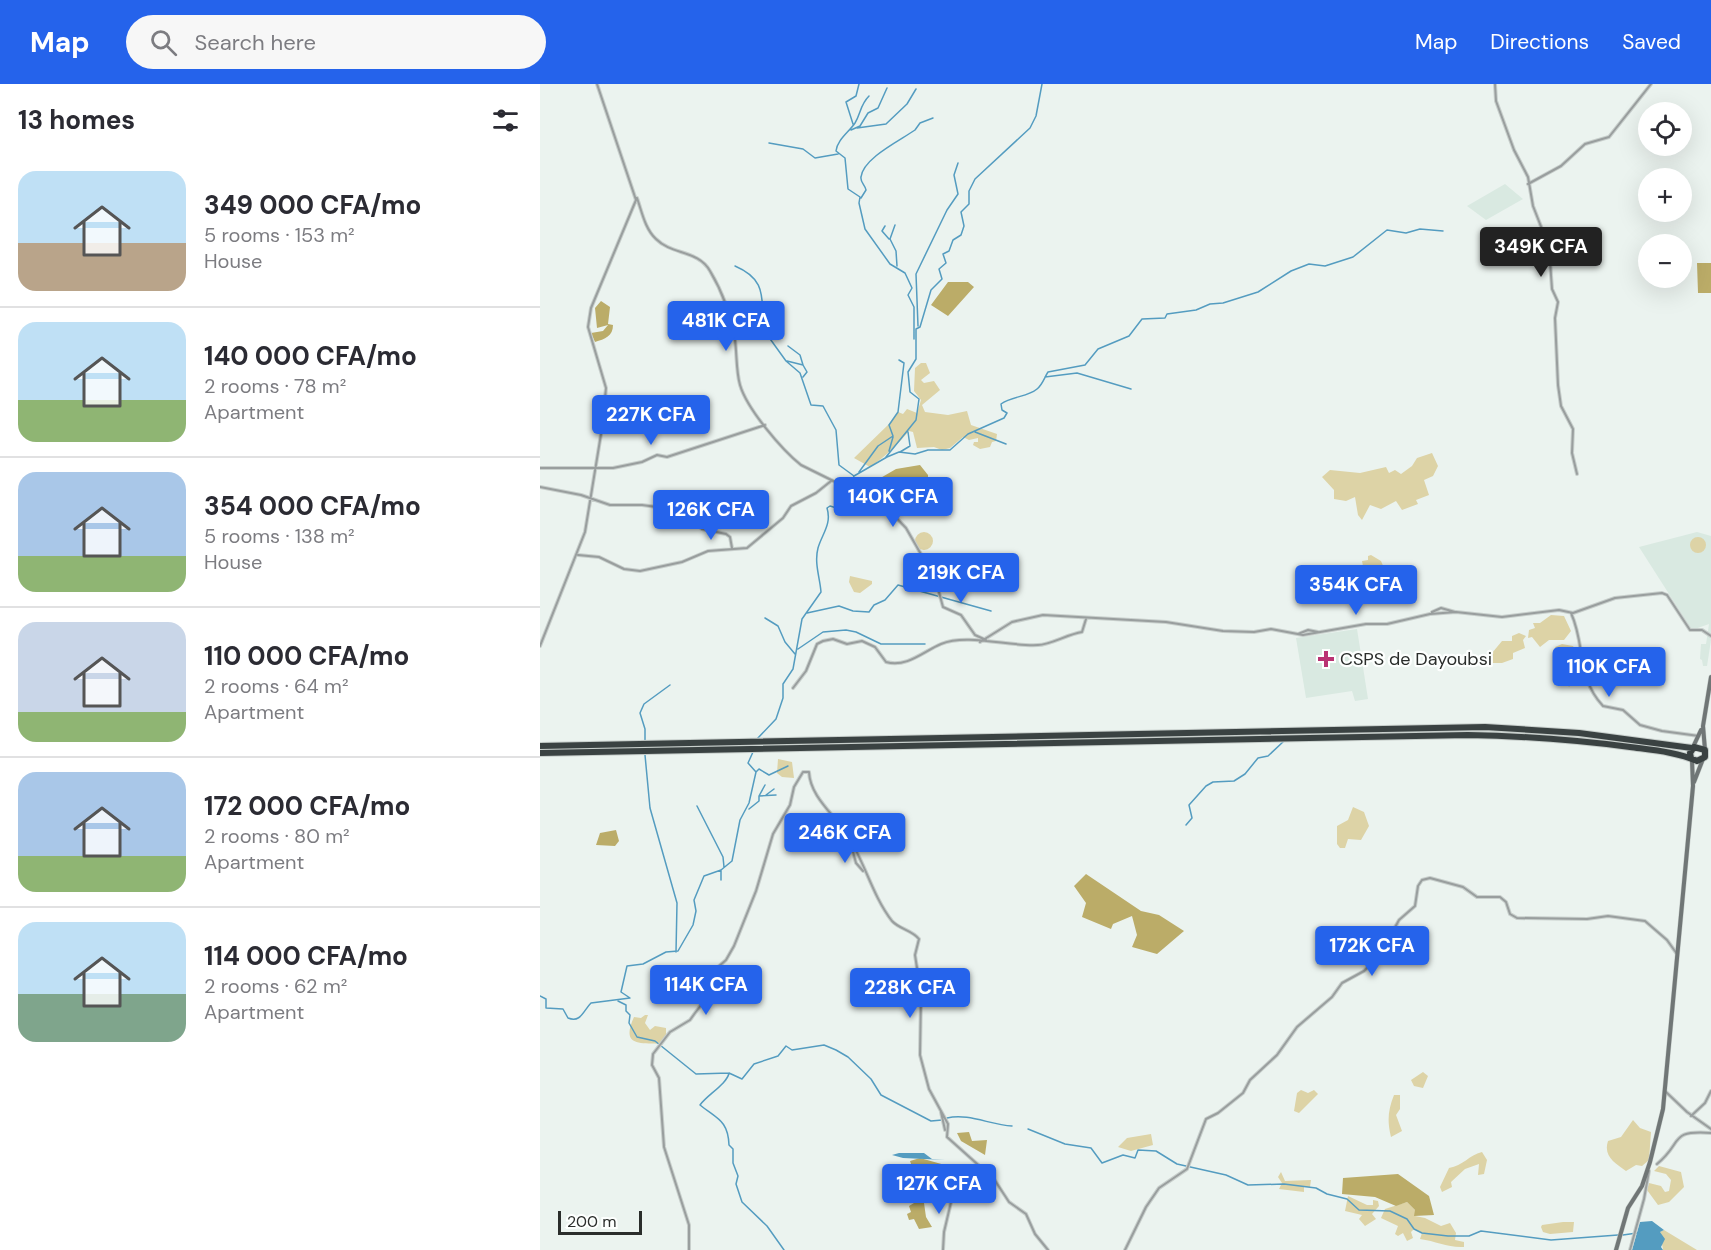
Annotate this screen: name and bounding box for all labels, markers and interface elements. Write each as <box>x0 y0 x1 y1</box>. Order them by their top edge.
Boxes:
search box <box>126 15 546 69</box>
text: Map <box>30 24 90 61</box>
icon: search <box>147 26 180 59</box>
text: Search here <box>195 28 316 57</box>
text: Map <box>1415 28 1457 56</box>
text: Directions <box>1490 28 1589 56</box>
text: Saved <box>1622 28 1681 56</box>
map controls <box>1638 102 1692 288</box>
button: locate <box>1638 102 1692 156</box>
text: 13 homes <box>18 103 135 137</box>
icon: filters <box>489 104 522 137</box>
button: + <box>1638 168 1692 222</box>
text: 349 000 CFA/mo <box>204 188 421 222</box>
icon: home <box>66 195 138 267</box>
text: 5 rooms · 153 m² <box>204 222 355 248</box>
pin: 349K CFA <box>1479 227 1603 278</box>
text: 349K CFA <box>1494 233 1588 259</box>
button: − <box>1638 234 1692 288</box>
text: House <box>204 248 262 274</box>
pin: 481K CFA <box>664 301 788 352</box>
text: 481K CFA <box>682 307 770 333</box>
text: 140 000 CFA/mo <box>204 339 417 373</box>
icon: home <box>66 346 138 418</box>
text: 2 rooms · 78 m² <box>204 373 346 399</box>
pin: 227K CFA <box>589 395 713 446</box>
text: Apartment <box>204 399 304 425</box>
text: 227K CFA <box>606 401 696 427</box>
pin: 140K CFA <box>831 477 955 528</box>
text: 140K CFA <box>848 483 938 509</box>
text: 354 000 CFA/mo <box>204 489 421 523</box>
pin: 126K CFA <box>649 490 773 541</box>
icon: home <box>66 496 138 568</box>
text: 126K CFA <box>667 496 755 522</box>
text: 5 rooms · 138 m² <box>204 523 355 549</box>
text: House <box>204 549 262 575</box>
pin: 219K CFA <box>899 553 1023 604</box>
text: 219K CFA <box>917 559 1005 585</box>
pin: 354K CFA <box>1294 565 1418 616</box>
text: 354K CFA <box>1309 571 1403 597</box>
text: 110 000 CFA/mo <box>204 639 409 673</box>
icon: home <box>66 646 138 718</box>
place label: CSPS de Dayoubsi <box>1340 647 1492 671</box>
pin: 110K CFA <box>1547 647 1671 698</box>
marker: CSPS de Dayoubsi <box>1317 650 1335 668</box>
text: 110K CFA <box>1567 653 1651 679</box>
text: 2 rooms · 64 m² <box>204 673 348 699</box>
text: Apartment <box>204 699 304 725</box>
text: 172 000 CFA/mo <box>204 789 410 823</box>
icon: home <box>66 796 138 868</box>
pin: 246K CFA <box>783 813 907 864</box>
text: 246K CFA <box>798 819 892 845</box>
text: 2 rooms · 80 m² <box>204 823 350 849</box>
text: Apartment <box>204 849 304 875</box>
pin: 172K CFA <box>1310 926 1434 977</box>
text: 172K CFA <box>1329 932 1415 958</box>
text: 114 000 CFA/mo <box>204 939 408 973</box>
icon: home <box>66 946 138 1018</box>
pin: 114K CFA <box>644 965 768 1016</box>
pin: 228K CFA <box>848 968 972 1019</box>
text: 114K CFA <box>664 971 748 997</box>
text: 2 rooms · 62 m² <box>204 973 347 999</box>
text: 228K CFA <box>864 974 956 1000</box>
text: Apartment <box>204 999 304 1025</box>
pin: 127K CFA <box>877 1164 1001 1215</box>
text: 127K CFA <box>896 1170 982 1196</box>
scale bar <box>558 1208 642 1236</box>
text: 200 m <box>567 1211 616 1232</box>

